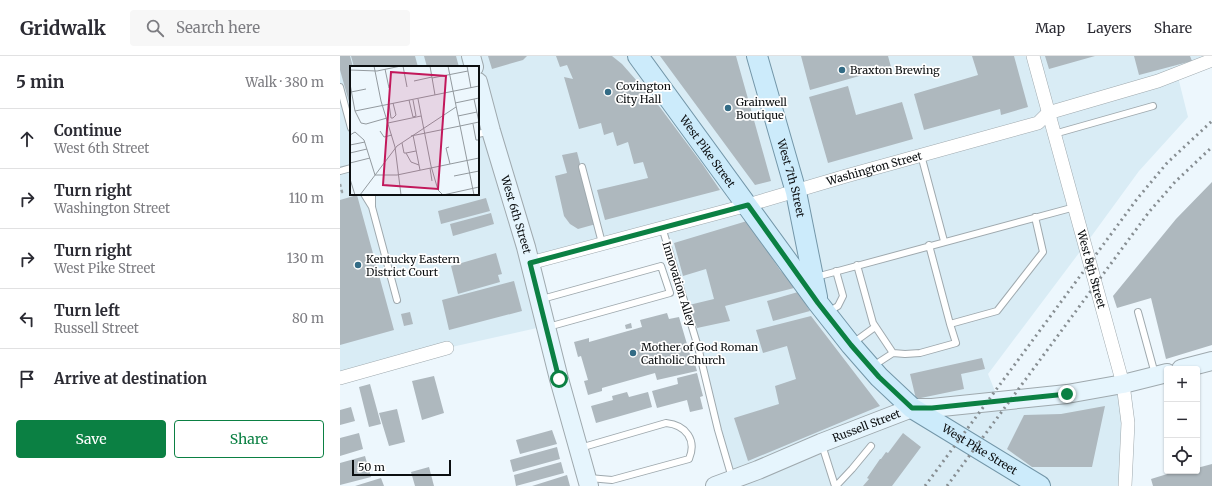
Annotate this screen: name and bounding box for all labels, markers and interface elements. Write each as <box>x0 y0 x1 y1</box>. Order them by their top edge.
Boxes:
search box <box>130 10 410 46</box>
text: Gridwalk <box>20 16 106 40</box>
icon: search <box>144 17 166 39</box>
text: Search here <box>176 18 260 37</box>
text: Map <box>1035 19 1065 37</box>
text: Layers <box>1087 19 1132 37</box>
text: Share <box>1154 19 1192 37</box>
place label: Braxton Brewing <box>850 63 940 77</box>
marker: Braxton Brewing <box>837 65 847 75</box>
inset map <box>350 66 479 195</box>
text: 5 min <box>16 71 64 93</box>
text: Walk · 380 m <box>245 74 324 91</box>
place label: Covington City Hall <box>616 79 672 106</box>
marker: Covington City Hall <box>603 87 613 97</box>
place label: Grainwell Boutique <box>736 95 788 122</box>
marker: Grainwell Boutique <box>723 103 733 113</box>
street label: West Pike Street <box>676 112 739 191</box>
text: Continue <box>54 121 122 140</box>
icon: ahead <box>16 128 38 150</box>
text: 60 m <box>292 130 324 147</box>
street label: West 7th Street <box>774 137 808 219</box>
text: West 6th Street <box>54 140 149 157</box>
street label: Washington Street <box>824 148 924 189</box>
street label: West 6th Street <box>498 173 535 256</box>
text: Turn right <box>54 181 132 200</box>
icon: right <box>16 188 38 210</box>
text: 110 m <box>289 190 324 207</box>
text: Washington Street <box>54 200 170 217</box>
street label: West 8th Street <box>1074 227 1109 311</box>
street label: Innovation Alley <box>659 240 699 329</box>
text: Turn right <box>54 241 132 260</box>
icon: right <box>16 248 38 270</box>
text: 130 m <box>287 250 324 267</box>
place label: Kentucky Eastern District Court <box>366 252 461 279</box>
text: West Pike Street <box>54 260 155 277</box>
marker: Kentucky Eastern District Court <box>353 260 363 270</box>
text: Turn left <box>54 301 120 320</box>
icon: left <box>16 308 38 330</box>
text: 80 m <box>292 310 324 327</box>
text: Russell Street <box>54 320 139 337</box>
place label: Mother of God Roman Catholic Church <box>641 340 759 367</box>
marker: Mother of God Roman Catholic Church <box>628 348 638 358</box>
map controls <box>1164 366 1200 474</box>
button: + <box>1164 366 1200 402</box>
icon: arrive <box>16 368 38 390</box>
text: Arrive at destination <box>54 369 207 388</box>
route start <box>550 370 568 388</box>
route end <box>1058 385 1076 403</box>
button: − <box>1164 402 1200 438</box>
street label: Russell Street <box>830 406 903 445</box>
button: Save <box>16 420 166 458</box>
button: Share <box>174 420 324 458</box>
street label: West Pike Street <box>938 420 1020 478</box>
button: locate <box>1164 438 1200 474</box>
scale bar <box>352 458 451 477</box>
text: 50 m <box>358 460 385 474</box>

